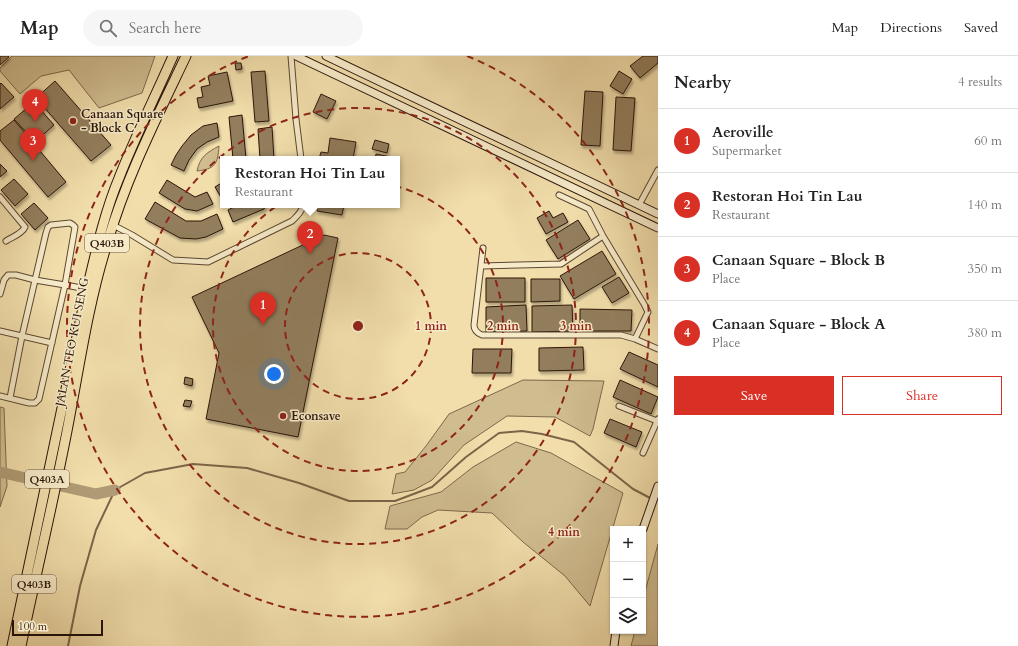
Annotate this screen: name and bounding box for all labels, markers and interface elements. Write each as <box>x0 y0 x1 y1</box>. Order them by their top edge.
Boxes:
search box <box>83 10 363 46</box>
text: Map <box>20 15 59 41</box>
icon: search <box>97 17 119 39</box>
text: Search here <box>129 18 201 38</box>
text: Map <box>832 18 858 37</box>
text: Directions <box>880 18 942 37</box>
text: Saved <box>964 18 998 37</box>
text: Nearby <box>674 71 731 94</box>
text: 4 results <box>958 73 1002 91</box>
pin: 4 <box>22 89 48 122</box>
place label: Canaan Square - Block C <box>81 106 164 136</box>
marker: Canaan Square - Block C <box>68 116 78 126</box>
text: Aeroville <box>712 122 773 142</box>
pin: 3 <box>20 128 46 161</box>
text: 1 <box>684 132 690 150</box>
text: 60 m <box>974 132 1002 150</box>
text: Supermarket <box>712 142 782 160</box>
popup <box>220 156 400 208</box>
text: Restoran Hoi Tin Lau <box>235 163 385 183</box>
text: Restaurant <box>235 183 293 201</box>
text: Restoran Hoi Tin Lau <box>712 186 862 206</box>
text: 2 <box>684 196 690 214</box>
text: 140 m <box>968 196 1002 214</box>
text: Restaurant <box>712 206 770 224</box>
pin: 2 <box>297 221 323 254</box>
road number: Q403B <box>85 234 129 252</box>
text: Canaan Square - Block B <box>712 250 885 270</box>
text: 3 <box>684 260 690 278</box>
text: 350 m <box>968 260 1002 278</box>
text: Place <box>712 270 740 288</box>
street label: JALAN TEO KUI SENG <box>51 276 92 410</box>
pin: 1 <box>250 292 276 325</box>
text: Canaan Square - Block A <box>712 314 886 334</box>
text: 1 min <box>415 318 447 334</box>
text: 2 min <box>487 318 519 334</box>
text: 3 min <box>560 318 592 334</box>
centre of rings <box>351 319 365 333</box>
text: 4 <box>684 324 690 342</box>
text: 380 m <box>968 324 1002 342</box>
text: Place <box>712 334 740 352</box>
your location <box>264 364 284 384</box>
button: Save <box>674 376 834 415</box>
button: Share <box>842 376 1002 415</box>
place label: Econsave <box>291 408 341 424</box>
marker: Econsave <box>278 411 288 421</box>
road number: Q403A <box>25 470 69 488</box>
text: 4 min <box>548 524 580 540</box>
map controls <box>610 526 646 634</box>
button: + <box>610 526 646 562</box>
button: − <box>610 562 646 598</box>
road number: Q403B <box>12 575 56 593</box>
button: layers <box>610 598 646 634</box>
scale bar <box>12 618 103 637</box>
text: 100 m <box>18 619 47 634</box>

